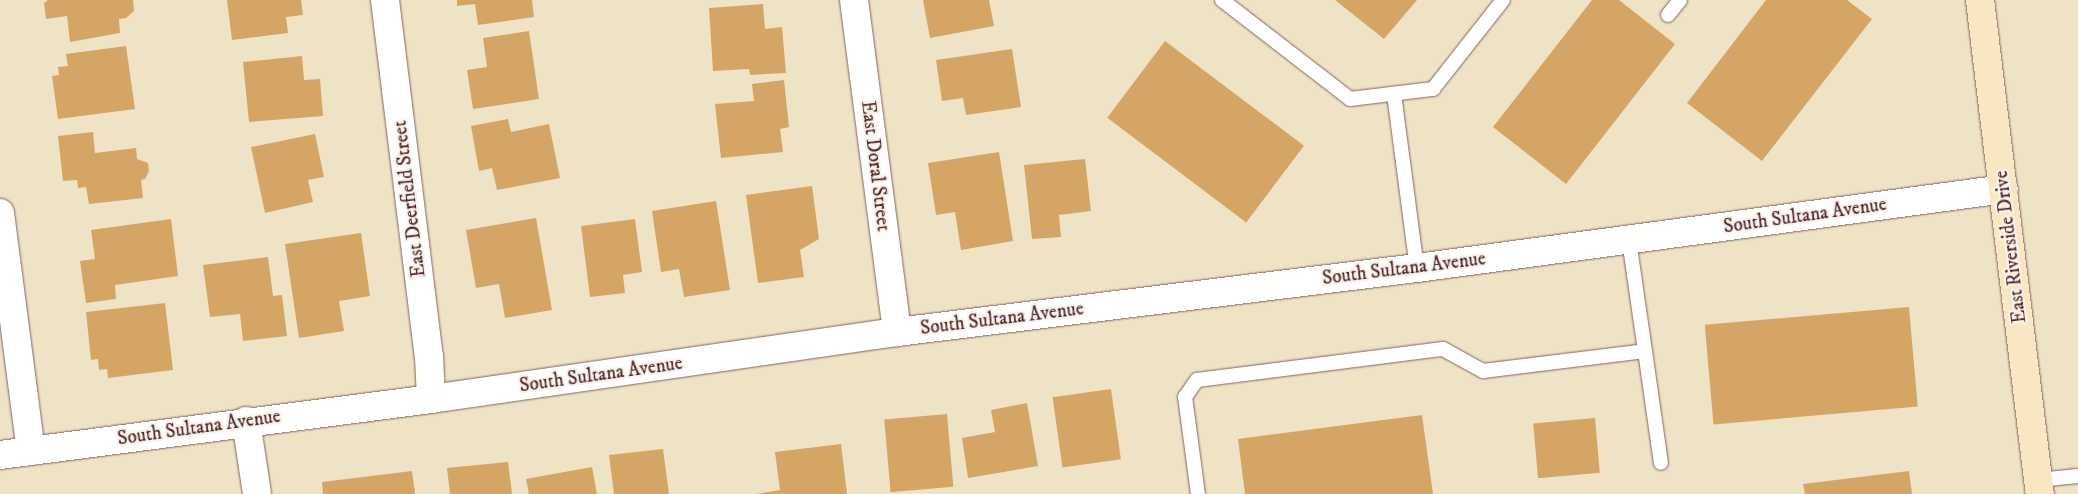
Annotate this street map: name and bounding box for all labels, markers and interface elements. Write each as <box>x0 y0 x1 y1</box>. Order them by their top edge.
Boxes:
street label: East Doral Street <box>856 99 894 233</box>
street label: East Deerfield Street <box>389 119 431 279</box>
street label: East Riverside Drive <box>1990 169 2032 325</box>
street label: South Sultana Avenue <box>1722 193 1888 239</box>
street label: South Sultana Avenue <box>1321 248 1487 290</box>
street label: South Sultana Avenue <box>919 298 1085 340</box>
street label: South Sultana Avenue <box>518 352 684 398</box>
street label: South Sultana Avenue <box>116 405 282 451</box>

